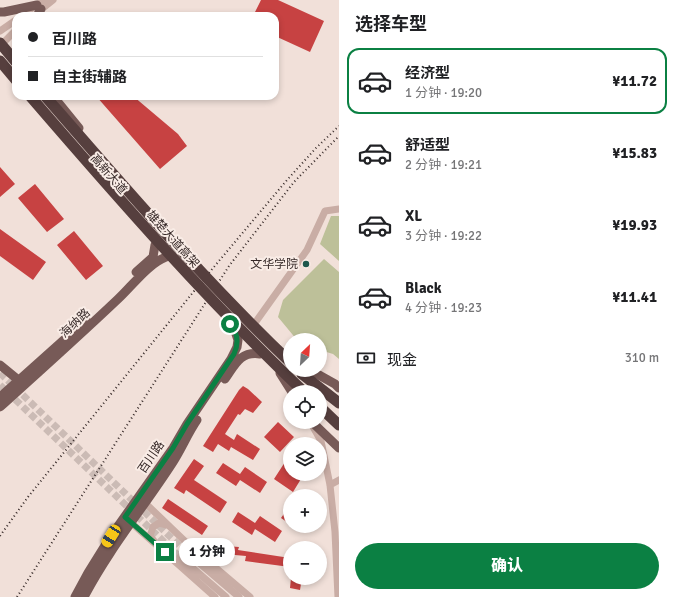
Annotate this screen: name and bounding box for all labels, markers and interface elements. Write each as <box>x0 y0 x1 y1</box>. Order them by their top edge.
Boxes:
text: 选择车型 <box>355 13 427 35</box>
text: 百川路 <box>52 30 97 48</box>
icon: car <box>357 63 393 99</box>
text: 经济型 <box>405 64 450 82</box>
text: 自主街辅路 <box>52 68 127 86</box>
text: ¥11.72 <box>612 72 657 90</box>
text: 1 分钟 · 19:20 <box>405 85 482 101</box>
icon: car <box>357 135 393 171</box>
text: 舒适型 <box>405 136 450 154</box>
text: ¥15.83 <box>612 144 657 162</box>
street label: 高新大道 <box>87 151 130 197</box>
text: 2 分钟 · 19:21 <box>405 157 482 173</box>
icon: car <box>357 207 393 243</box>
text: XL <box>405 207 422 225</box>
street label: 雄楚大道高架 <box>143 208 202 271</box>
text: ¥19.93 <box>612 216 657 234</box>
text: 3 分钟 · 19:22 <box>405 228 482 244</box>
place label: 文华学院 <box>250 257 298 272</box>
marker: 文华学院 <box>301 259 311 269</box>
icon: car <box>357 279 393 315</box>
text: Black <box>405 279 442 297</box>
text: ¥11.41 <box>612 288 657 306</box>
text: 4 分钟 · 19:23 <box>405 300 482 316</box>
street label: 海纳路 <box>57 306 94 341</box>
route start <box>221 315 239 333</box>
north arrow <box>283 333 327 377</box>
map controls <box>283 333 327 585</box>
icon: cash <box>355 347 377 369</box>
text: 310 m <box>625 350 659 366</box>
text: 现金 <box>387 351 417 369</box>
button: locate <box>283 385 327 429</box>
button: layers <box>283 437 327 481</box>
street label: 百川路 <box>135 438 168 476</box>
button: + <box>283 489 327 533</box>
car <box>100 523 122 549</box>
callout: 1 分钟 <box>179 538 235 566</box>
button: − <box>283 541 327 585</box>
route end <box>156 543 174 561</box>
button: 确认 <box>355 543 659 589</box>
text: 1 分钟 <box>189 544 225 560</box>

